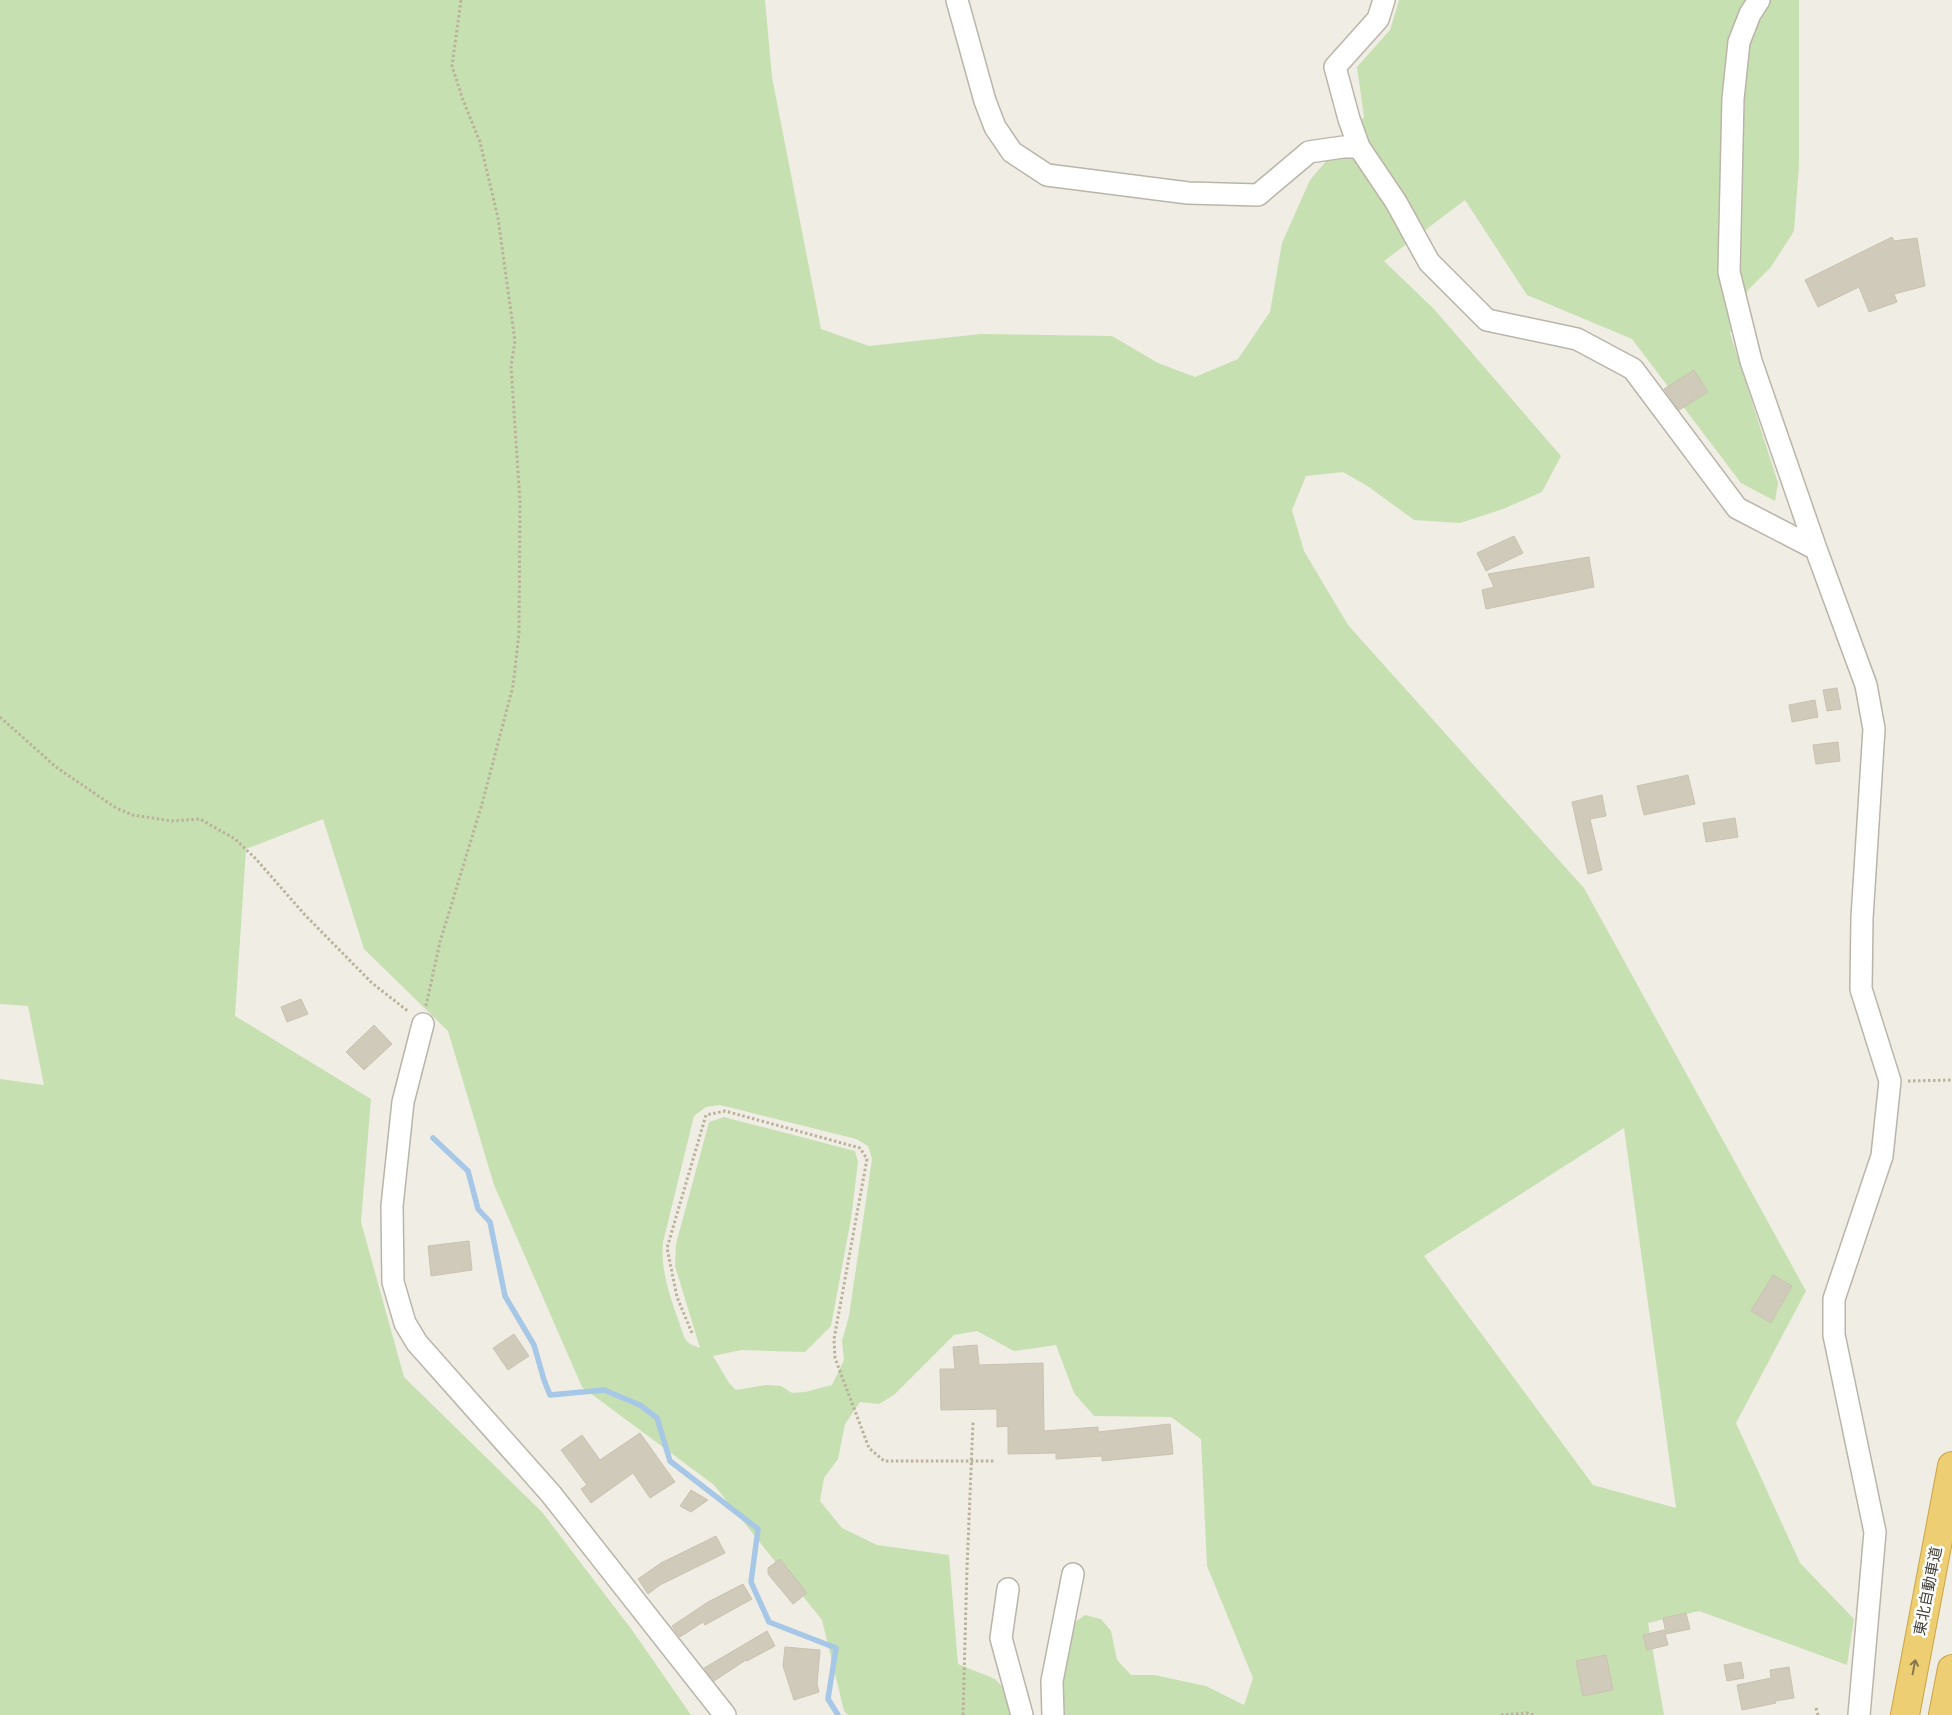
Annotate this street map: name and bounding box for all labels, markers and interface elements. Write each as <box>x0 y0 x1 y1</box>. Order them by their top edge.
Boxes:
street label: 東北自動車道 <box>1911 1545 1947 1637</box>
one-way arrow <box>1909 1660 1919 1676</box>

